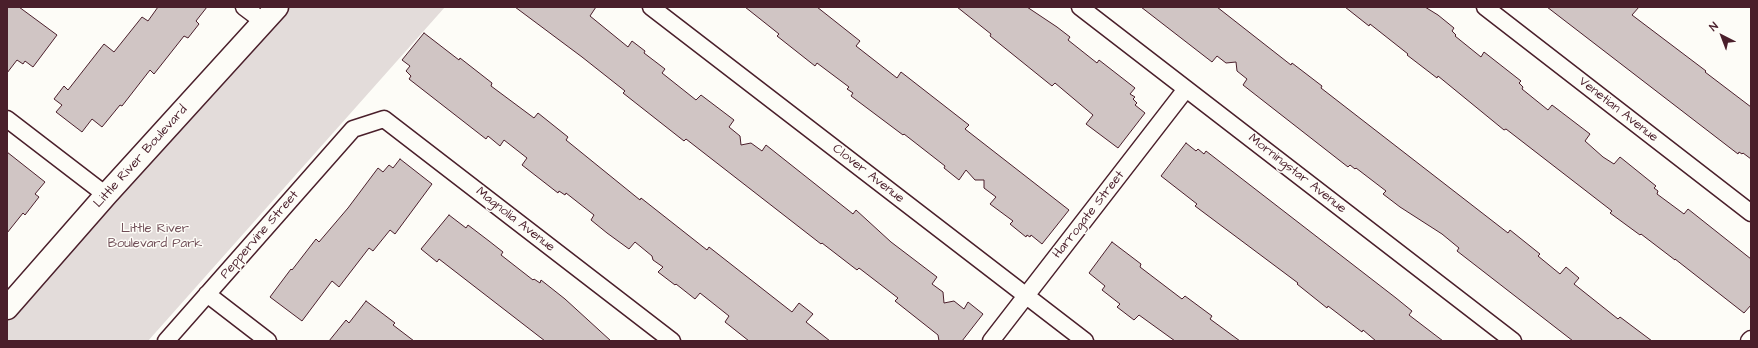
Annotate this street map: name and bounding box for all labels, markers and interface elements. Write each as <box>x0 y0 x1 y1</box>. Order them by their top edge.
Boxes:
north arrow <box>1702 16 1742 56</box>
text: N <box>1706 19 1721 35</box>
street label: Venetian Avenue <box>1575 74 1661 146</box>
street label: Little River Boulevard <box>91 103 191 211</box>
street label: Morningstar Avenue <box>1245 131 1349 217</box>
street label: Clover Avenue <box>829 141 907 207</box>
street label: Harrogate Street <box>1050 168 1128 262</box>
street label: Magnolia Avenue <box>472 184 558 256</box>
street label: Peppervine Street <box>218 188 302 282</box>
park label: Little River Boulevard Park <box>108 221 202 252</box>

